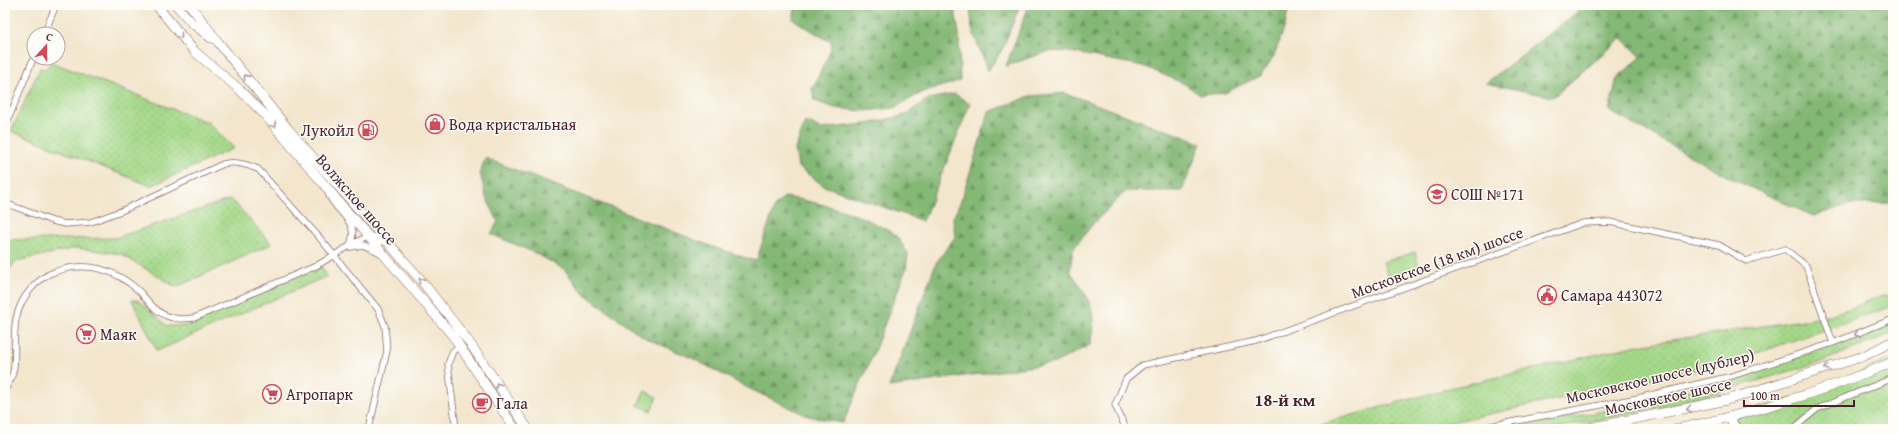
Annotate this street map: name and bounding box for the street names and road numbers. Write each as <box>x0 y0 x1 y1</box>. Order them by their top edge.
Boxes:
street label: Волжское шоссе <box>310 148 404 250</box>
street label: Московское (18 км) шоссе <box>1348 220 1526 304</box>
street label: Московское шоссе (дублер) <box>1564 345 1756 407</box>
street label: Московское шоссе <box>1603 373 1733 419</box>

